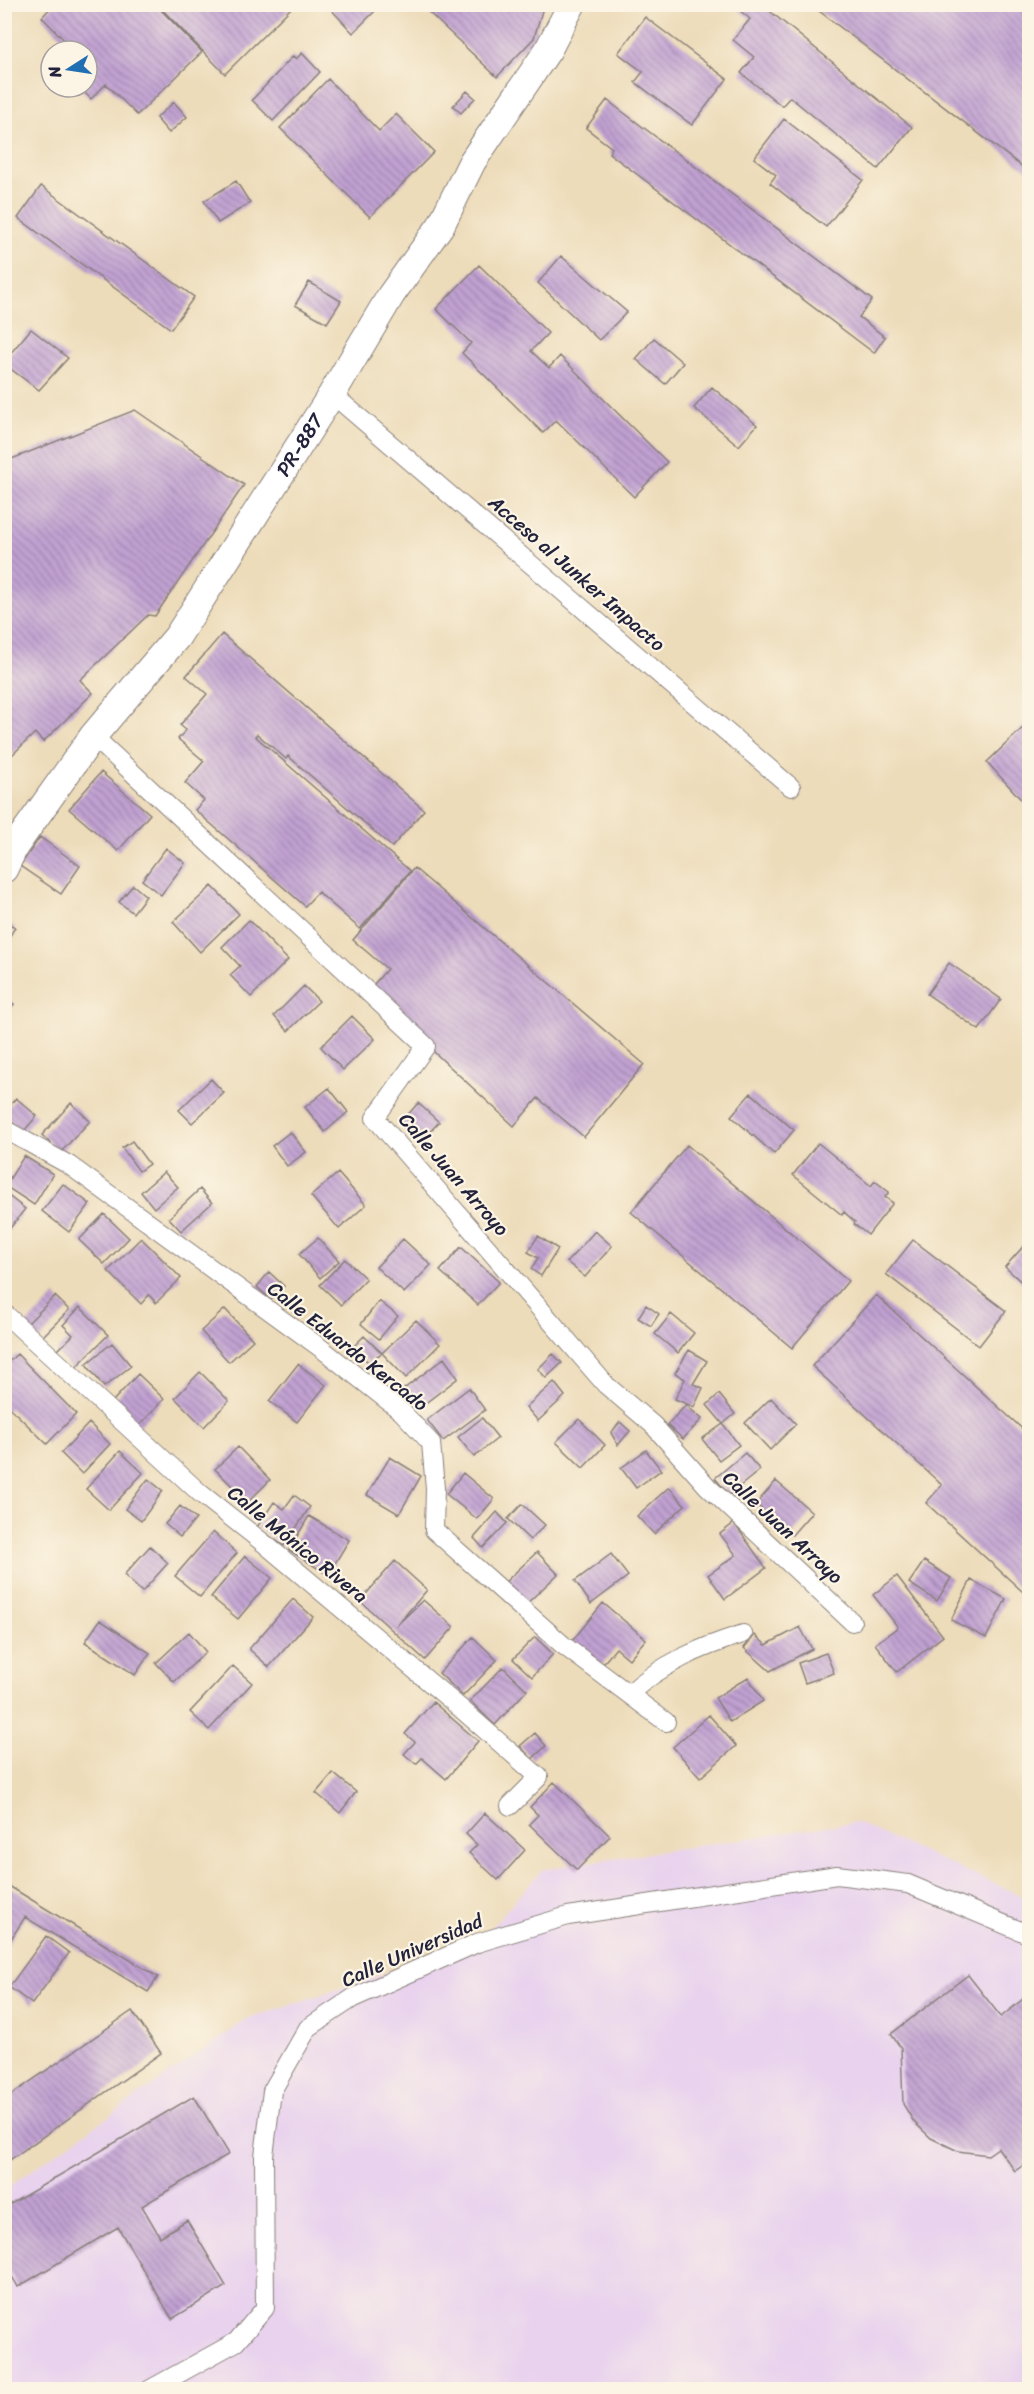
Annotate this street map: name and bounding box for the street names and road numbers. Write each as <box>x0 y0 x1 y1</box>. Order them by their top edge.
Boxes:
street label: PR-887 <box>267 405 334 484</box>
street label: Acceso al Junker Impacto <box>479 485 673 661</box>
street label: Calle Juan Arroyo <box>389 1104 518 1245</box>
street label: Calle Eduardo Kercado <box>259 1272 436 1421</box>
street label: Calle Juan Arroyo <box>714 1462 851 1593</box>
street label: Calle Mónico Rivera <box>219 1476 376 1612</box>
street label: Calle Universidad <box>336 1903 490 1997</box>

